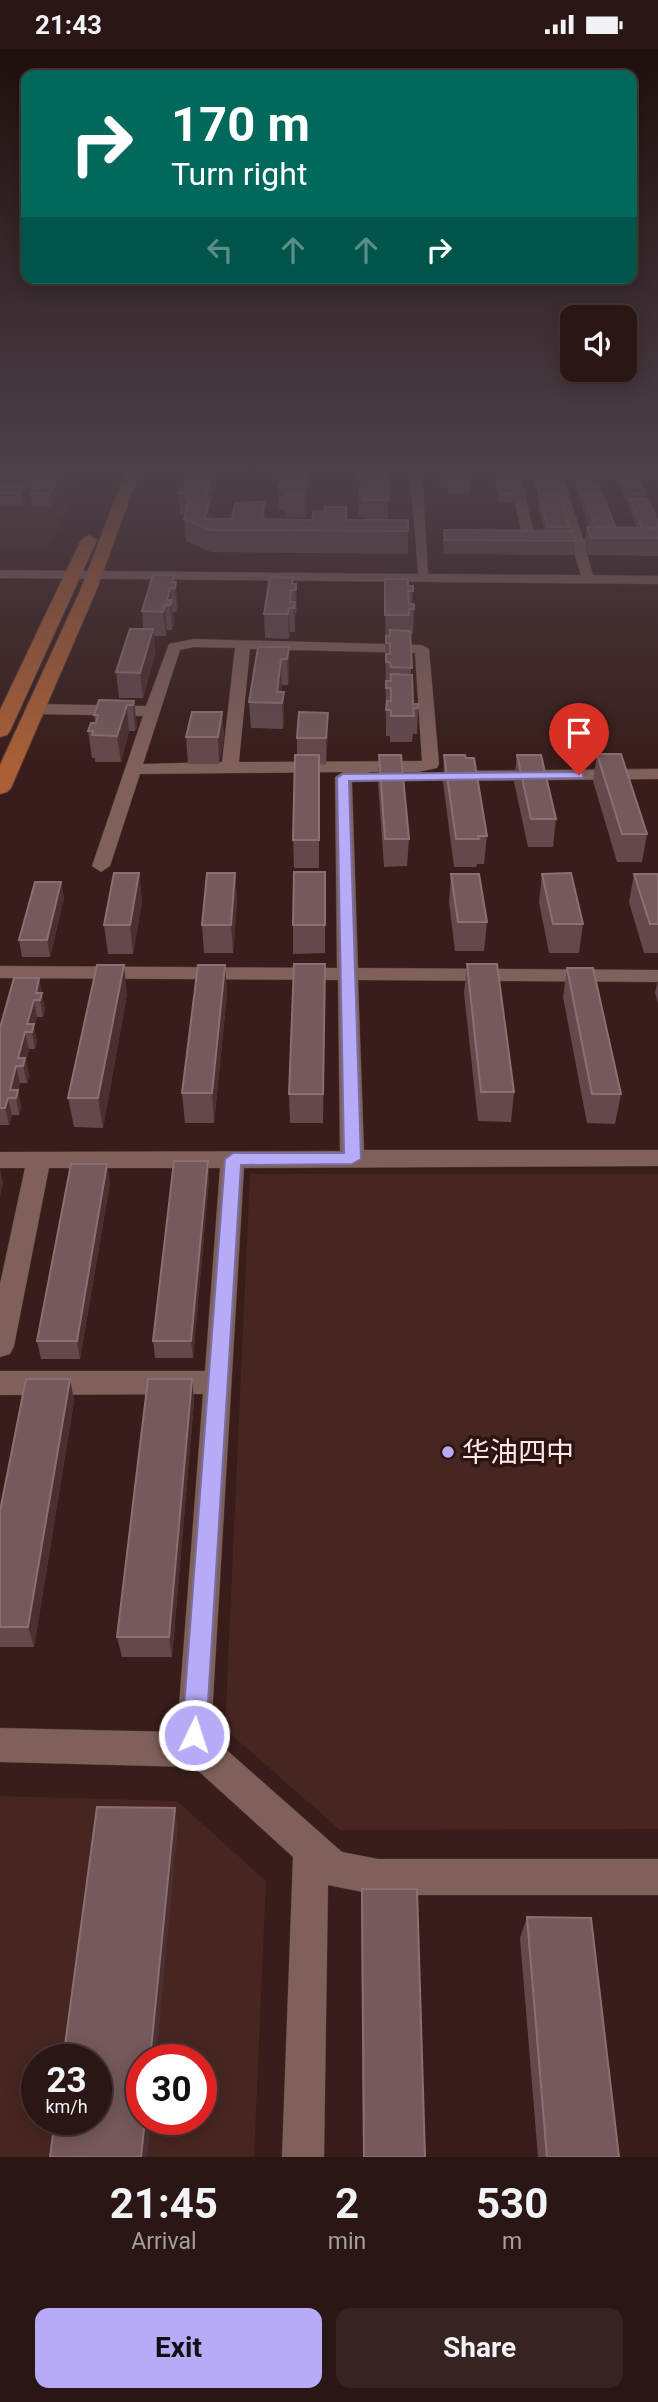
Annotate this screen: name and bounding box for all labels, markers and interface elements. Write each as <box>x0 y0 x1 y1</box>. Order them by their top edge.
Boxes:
text: 21:43 <box>35 10 102 40</box>
text: 170 m <box>171 96 310 153</box>
icon: right <box>56 98 147 189</box>
text: Turn right <box>171 155 307 193</box>
icon: left <box>201 231 239 269</box>
icon: ahead <box>274 231 312 269</box>
icon: ahead <box>347 231 385 269</box>
icon: right <box>420 231 458 269</box>
map controls <box>560 305 637 382</box>
button: sound <box>560 305 637 382</box>
pin <box>549 703 609 775</box>
icon: arrive <box>560 714 598 752</box>
place label: 华油四中 <box>462 1436 574 1469</box>
marker: 华油四中 <box>440 1444 456 1460</box>
position arrow <box>157 1698 231 1772</box>
speed limit sign: 30 <box>126 2044 217 2135</box>
text: 23 <box>46 2060 87 2101</box>
text: km/h <box>45 2096 88 2117</box>
text: 21:45 <box>110 2179 218 2228</box>
text: 2 <box>335 2179 359 2228</box>
text: 530 <box>476 2179 548 2228</box>
text: Arrival <box>131 2228 197 2255</box>
text: min <box>328 2228 366 2255</box>
text: m <box>502 2228 522 2255</box>
button: Exit <box>35 2308 322 2388</box>
button: Share <box>336 2308 623 2388</box>

